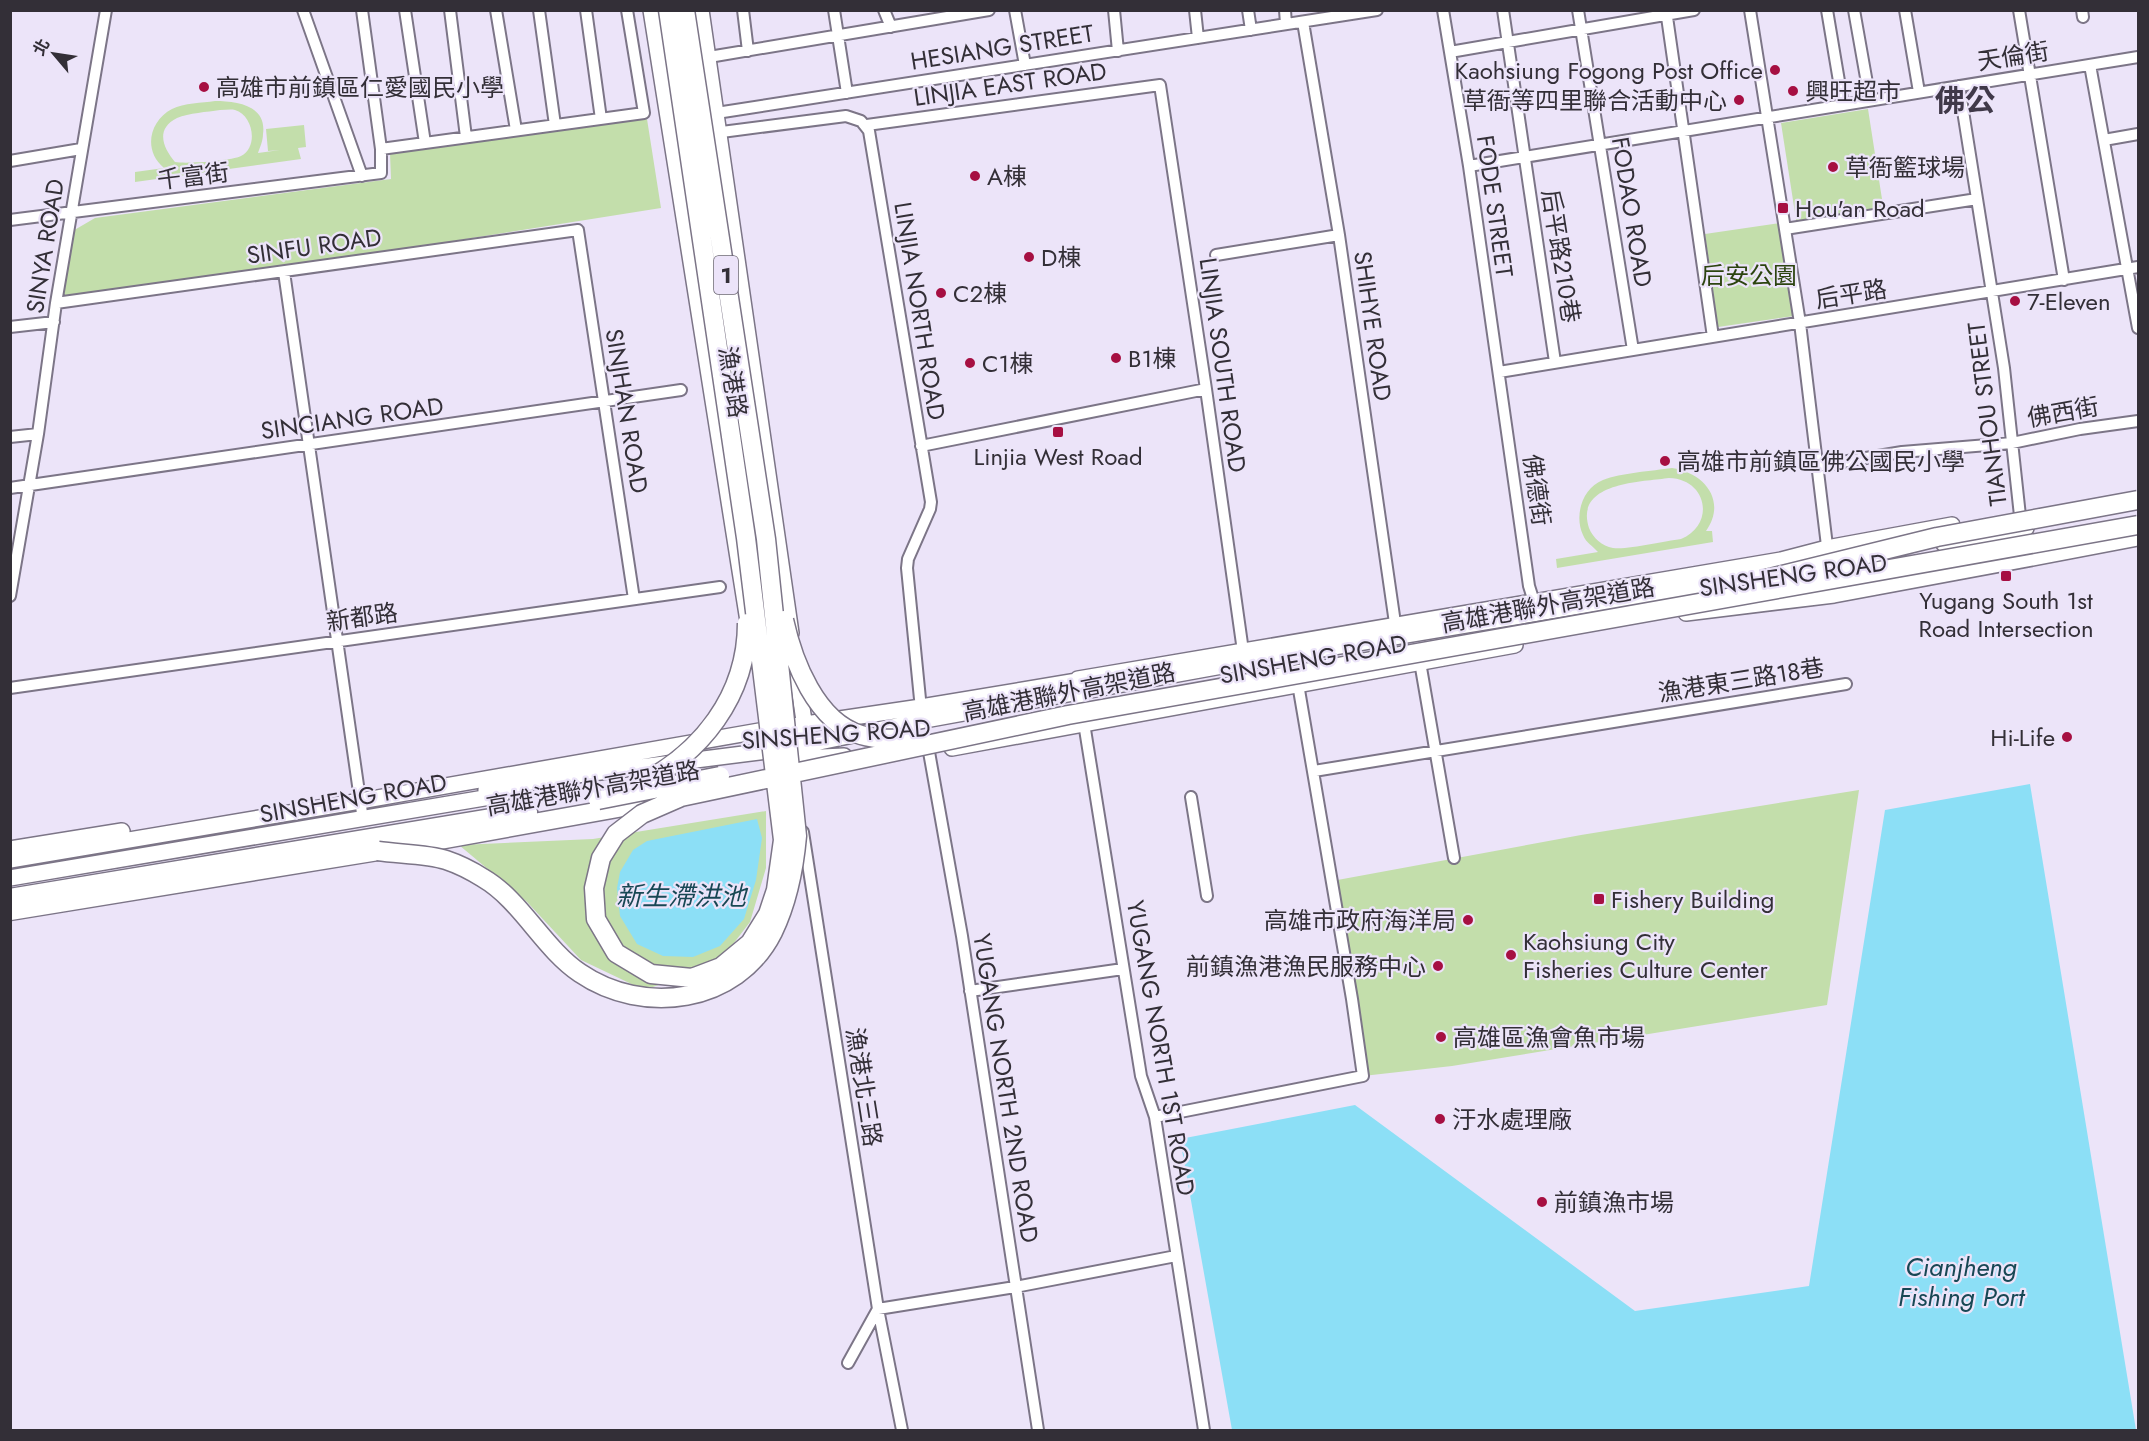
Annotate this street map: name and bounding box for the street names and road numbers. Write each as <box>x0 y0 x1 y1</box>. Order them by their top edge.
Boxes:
street label: HESIANG STREET <box>908 15 1096 79</box>
street label: 天倫街 <box>1975 33 2051 79</box>
street label: LINJIA EAST ROAD <box>911 53 1109 115</box>
street label: FODE STREET <box>1468 133 1522 279</box>
street label: FODAO ROAD <box>1603 134 1661 290</box>
street label: 千富街 <box>155 154 231 198</box>
street label: SINYA ROAD <box>17 176 73 316</box>
street label: 后平路210巷 <box>1533 187 1589 325</box>
street label: LINJIA NORTH ROAD <box>885 199 955 423</box>
street label: SINFU ROAD <box>244 219 384 273</box>
street label: SHIHYE ROAD <box>1345 249 1401 403</box>
street label: LINJIA SOUTH ROAD <box>1191 255 1255 475</box>
road number: 1 <box>714 256 738 294</box>
street label: 后平路 <box>1813 271 1889 317</box>
street label: TIANHOU STREET <box>1958 320 2016 508</box>
street label: SINJHAN ROAD <box>597 326 657 496</box>
street label: 漁港路 <box>710 344 756 420</box>
street label: SINCIANG ROAD <box>258 388 446 448</box>
street label: 佛西街 <box>2025 389 2101 435</box>
street label: 佛德街 <box>1515 452 1559 528</box>
street label: SINSHENG ROAD <box>1697 544 1889 606</box>
street label: 高雄港聯外高架道路 <box>1439 569 1657 641</box>
street label: 新都路 <box>324 595 400 639</box>
street label: SINSHENG ROAD <box>1217 625 1409 693</box>
street label: 漁港東三路18巷 <box>1655 650 1827 710</box>
street label: 高雄港聯外高架道路 <box>960 654 1178 730</box>
street label: SINSHENG ROAD <box>740 710 932 758</box>
street label: 高雄港聯外高架道路 <box>484 752 702 824</box>
street label: SINSHENG ROAD <box>257 764 449 832</box>
street label: YUGANG NORTH 1ST ROAD <box>1118 898 1204 1198</box>
street label: YUGANG NORTH 2ND ROAD <box>964 931 1048 1245</box>
street label: 漁港北三路 <box>837 1025 891 1149</box>

